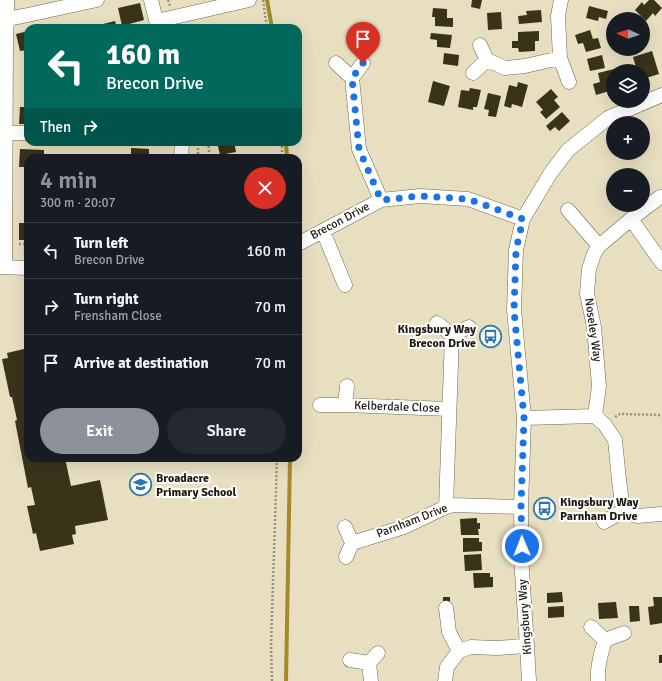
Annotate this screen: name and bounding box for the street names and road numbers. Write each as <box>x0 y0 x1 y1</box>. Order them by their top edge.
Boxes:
street label: Brecon Drive <box>308 199 372 243</box>
street label: Noseley Way <box>581 297 605 363</box>
street label: Kelberdale Close <box>354 398 440 416</box>
street label: Parnham Drive <box>374 501 450 541</box>
street label: Kingsbury Way <box>515 578 535 655</box>

